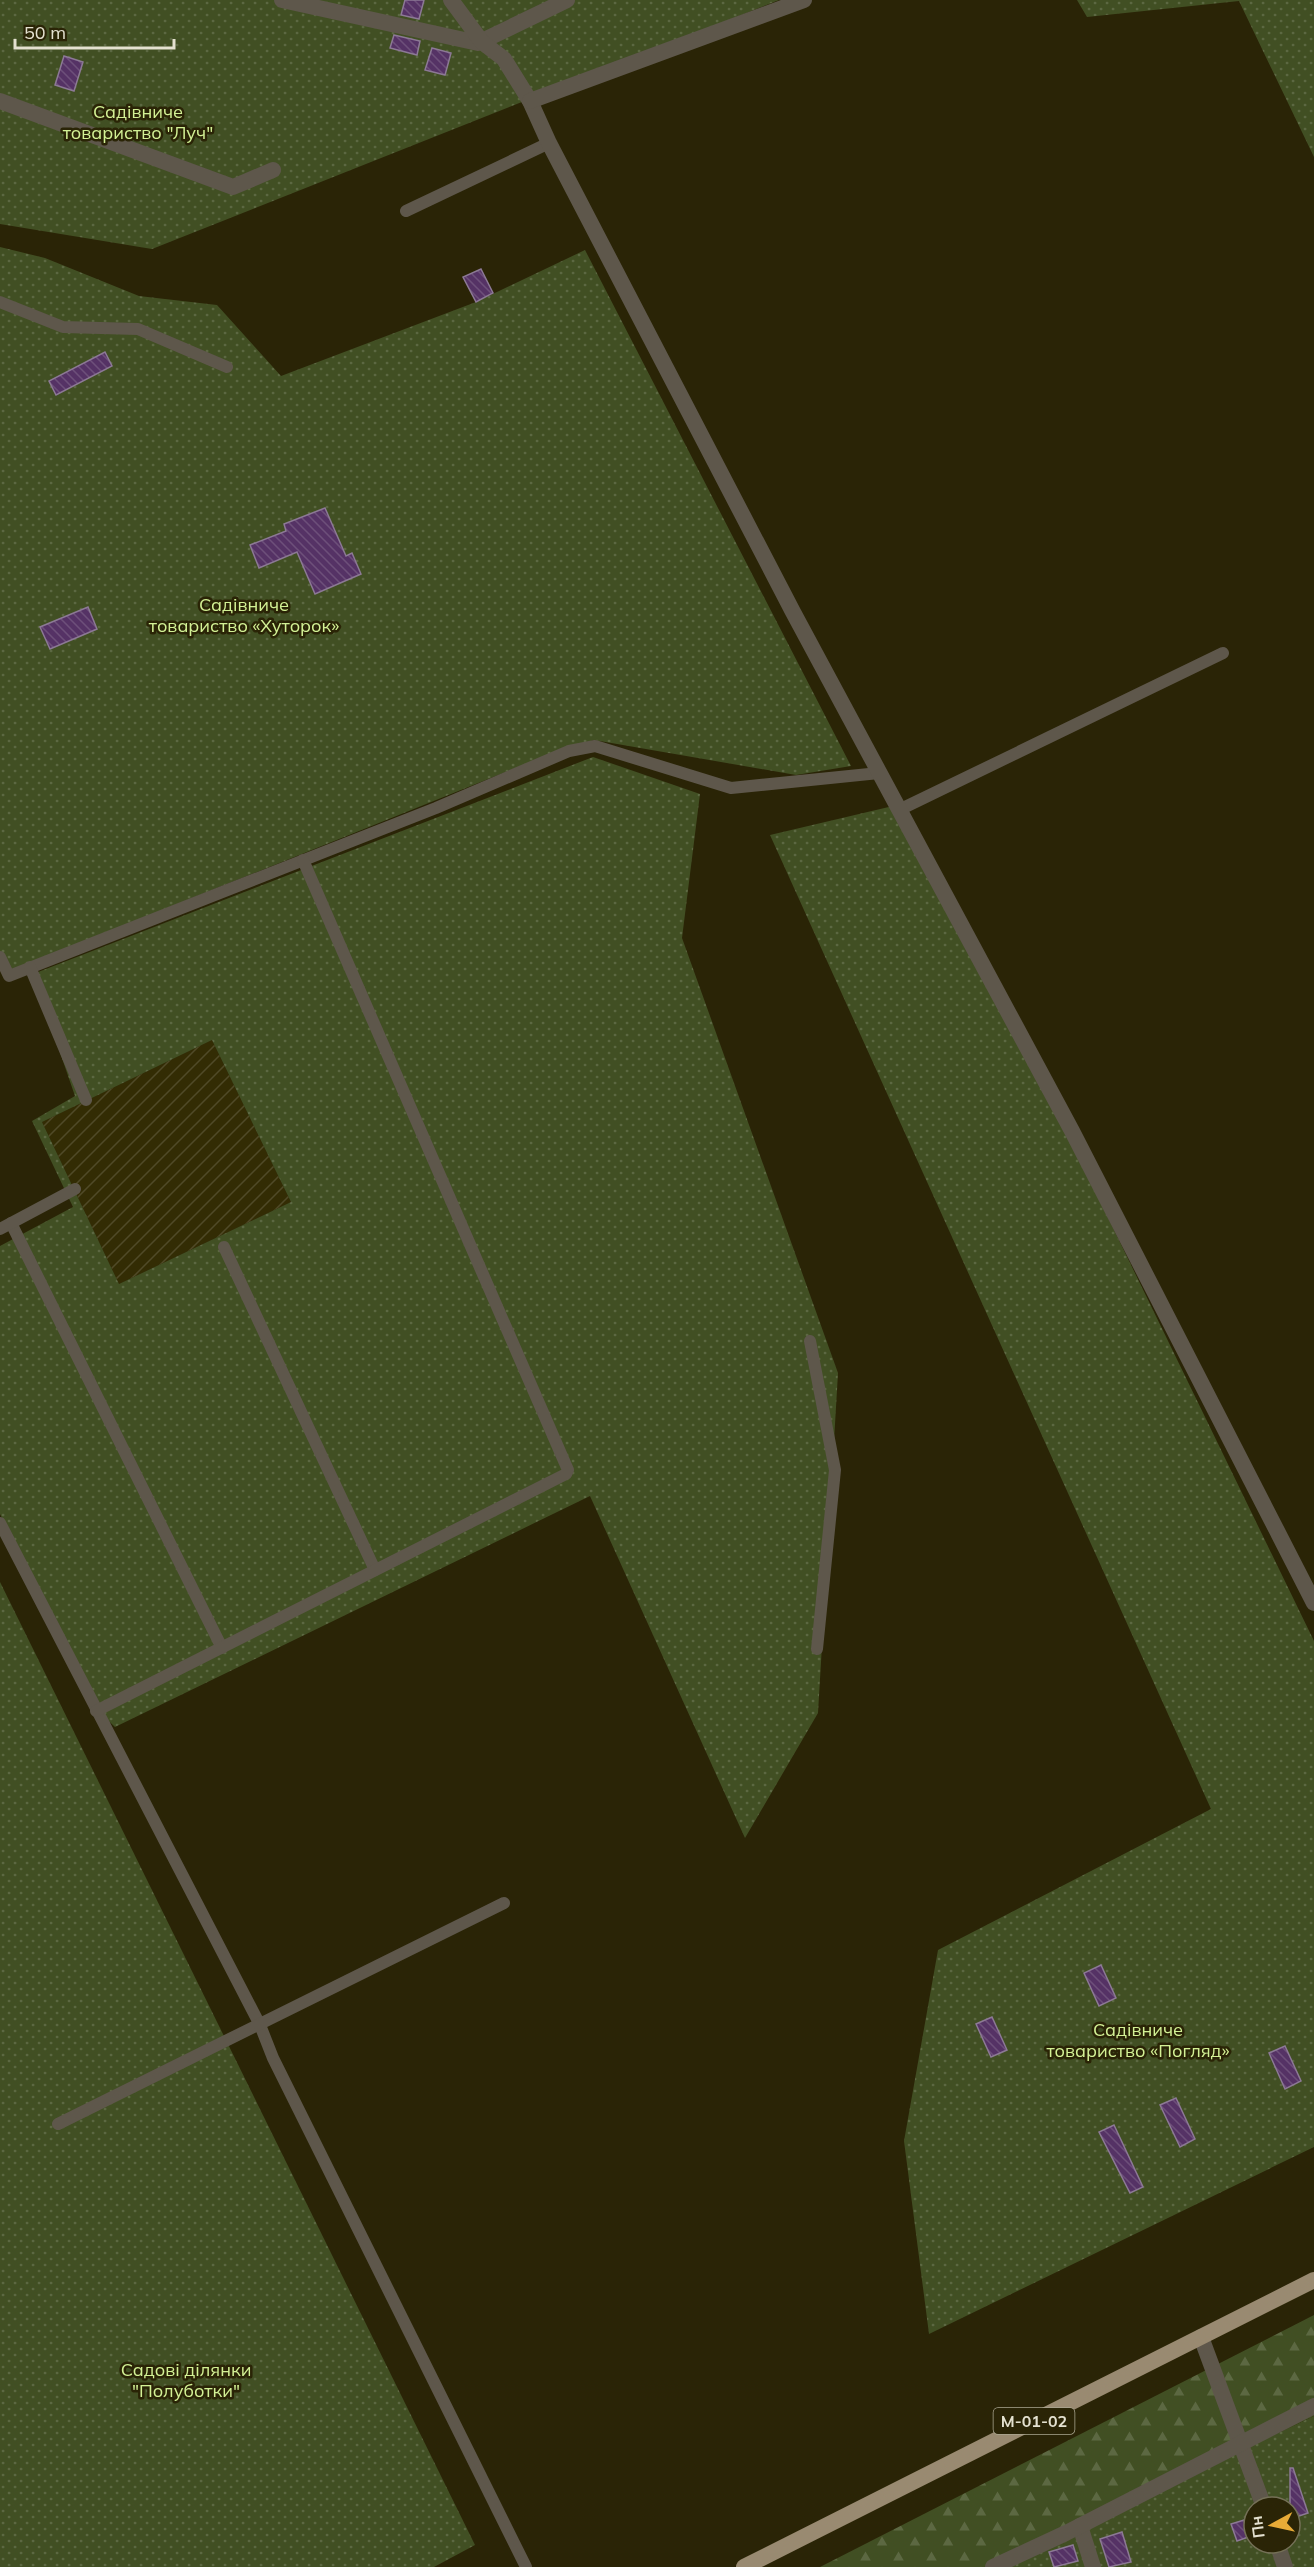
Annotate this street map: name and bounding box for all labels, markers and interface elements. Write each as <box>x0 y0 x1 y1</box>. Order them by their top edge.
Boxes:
scale bar <box>15 12 174 50</box>
text: 50 m <box>24 21 66 44</box>
park label: Садівниче товариство "Луч" <box>63 100 213 144</box>
park label: Садівниче товариство «Хуторок» <box>149 593 339 637</box>
park label: Садівниче товариство «Погляд» <box>1046 2018 1230 2062</box>
park label: Садові ділянки "Полуботки" <box>121 2358 251 2402</box>
road number: М-01-02 <box>994 2408 1074 2434</box>
north arrow <box>1242 2495 1302 2555</box>
text: Пн <box>1246 2515 1269 2539</box>

